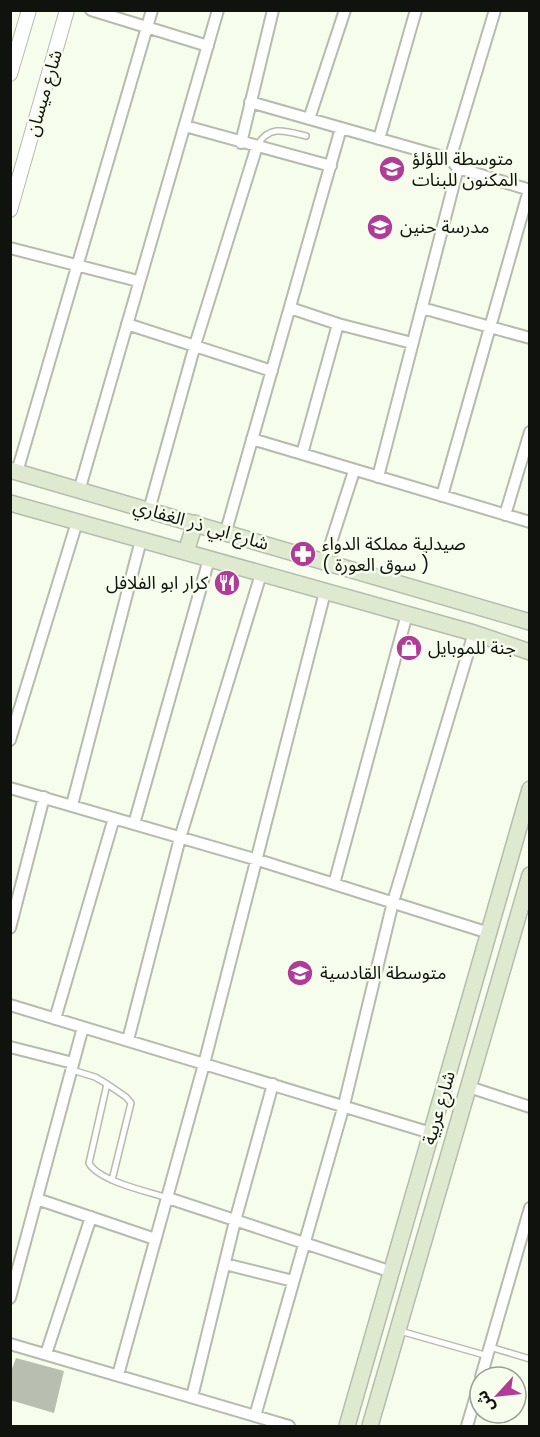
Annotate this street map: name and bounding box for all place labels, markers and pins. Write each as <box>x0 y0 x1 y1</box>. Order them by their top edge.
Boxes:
place label: متوسطة اللؤلؤ المكنون للبنات <box>412 146 518 192</box>
school or university icon: متوسطة اللؤلؤ المكنون للبنات <box>377 154 407 184</box>
school or university icon: مدرسة حنين <box>365 212 395 242</box>
place label: مدرسة حنين <box>400 214 489 239</box>
place label: صيدلية مملكة الدواء ( سوق العورة ) <box>322 531 466 577</box>
pharmacy icon: صيدلية مملكة الدواء ( سوق العورة ) <box>288 539 318 569</box>
restaurant icon: كرار ابو الفلافل <box>212 568 242 598</box>
place label: كرار ابو الفلافل <box>106 570 209 595</box>
shop icon: جنة للموبايل <box>394 633 424 663</box>
place label: جنة للموبايل <box>428 635 516 660</box>
school or university icon: متوسطة القادسية <box>285 958 315 988</box>
place label: متوسطة القادسية <box>320 960 446 985</box>

